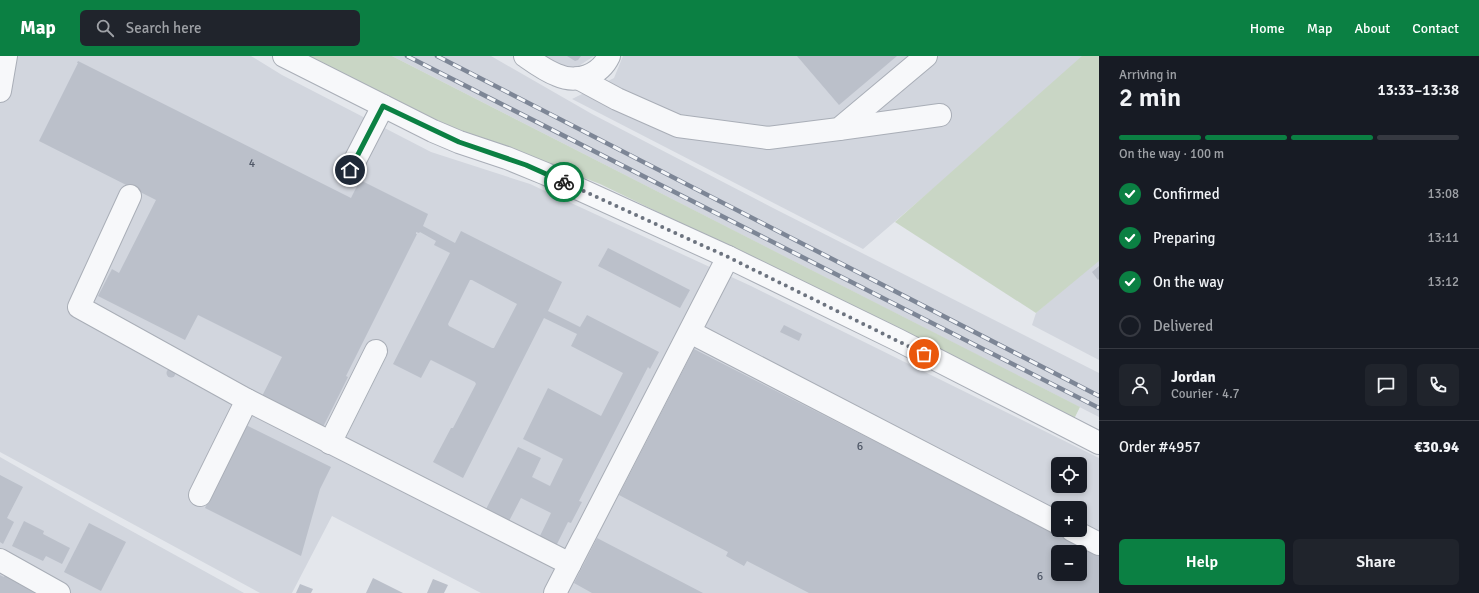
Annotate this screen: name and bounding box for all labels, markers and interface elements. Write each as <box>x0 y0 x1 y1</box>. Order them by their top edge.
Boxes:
search box <box>80 10 360 46</box>
text: Map <box>20 16 56 40</box>
icon: search <box>94 17 116 39</box>
text: Search here <box>126 19 201 37</box>
text: Home <box>1250 20 1285 37</box>
text: Map <box>1307 20 1332 37</box>
text: About <box>1354 20 1390 37</box>
text: Contact <box>1412 20 1459 37</box>
text: Arriving in <box>1119 67 1177 83</box>
text: 13:33–13:38 <box>1378 81 1459 99</box>
text: 2 min <box>1119 82 1181 114</box>
text: On the way · 100 m <box>1119 146 1224 162</box>
pin <box>333 153 367 187</box>
house number: 4 <box>249 156 256 171</box>
icon: home <box>339 159 361 181</box>
courier <box>544 162 584 202</box>
icon: bike <box>553 171 575 193</box>
icon: check <box>1119 183 1141 205</box>
text: Confirmed <box>1153 185 1220 203</box>
text: 13:08 <box>1427 186 1459 202</box>
icon: check <box>1119 227 1141 249</box>
text: Preparing <box>1153 229 1216 247</box>
text: 13:11 <box>1427 230 1459 246</box>
icon: check <box>1119 271 1141 293</box>
text: On the way <box>1153 273 1224 291</box>
text: 13:12 <box>1427 274 1459 290</box>
text: Delivered <box>1153 317 1213 335</box>
pin <box>907 337 941 371</box>
icon: bag <box>913 343 935 365</box>
button: person <box>1119 364 1161 406</box>
button: chat <box>1365 364 1407 406</box>
button: phone <box>1417 364 1459 406</box>
text: Jordan <box>1171 368 1216 386</box>
text: Courier · 4.7 <box>1171 386 1240 402</box>
text: Order #4957 <box>1119 438 1201 456</box>
text: €30.94 <box>1414 438 1459 456</box>
house number: 6 <box>857 439 863 454</box>
map controls <box>1051 457 1087 581</box>
button: locate <box>1051 457 1087 493</box>
button: + <box>1051 501 1087 537</box>
button: Help <box>1119 539 1285 585</box>
button: Share <box>1293 539 1459 585</box>
button: − <box>1051 545 1087 581</box>
house number: 6 <box>1037 569 1043 584</box>

